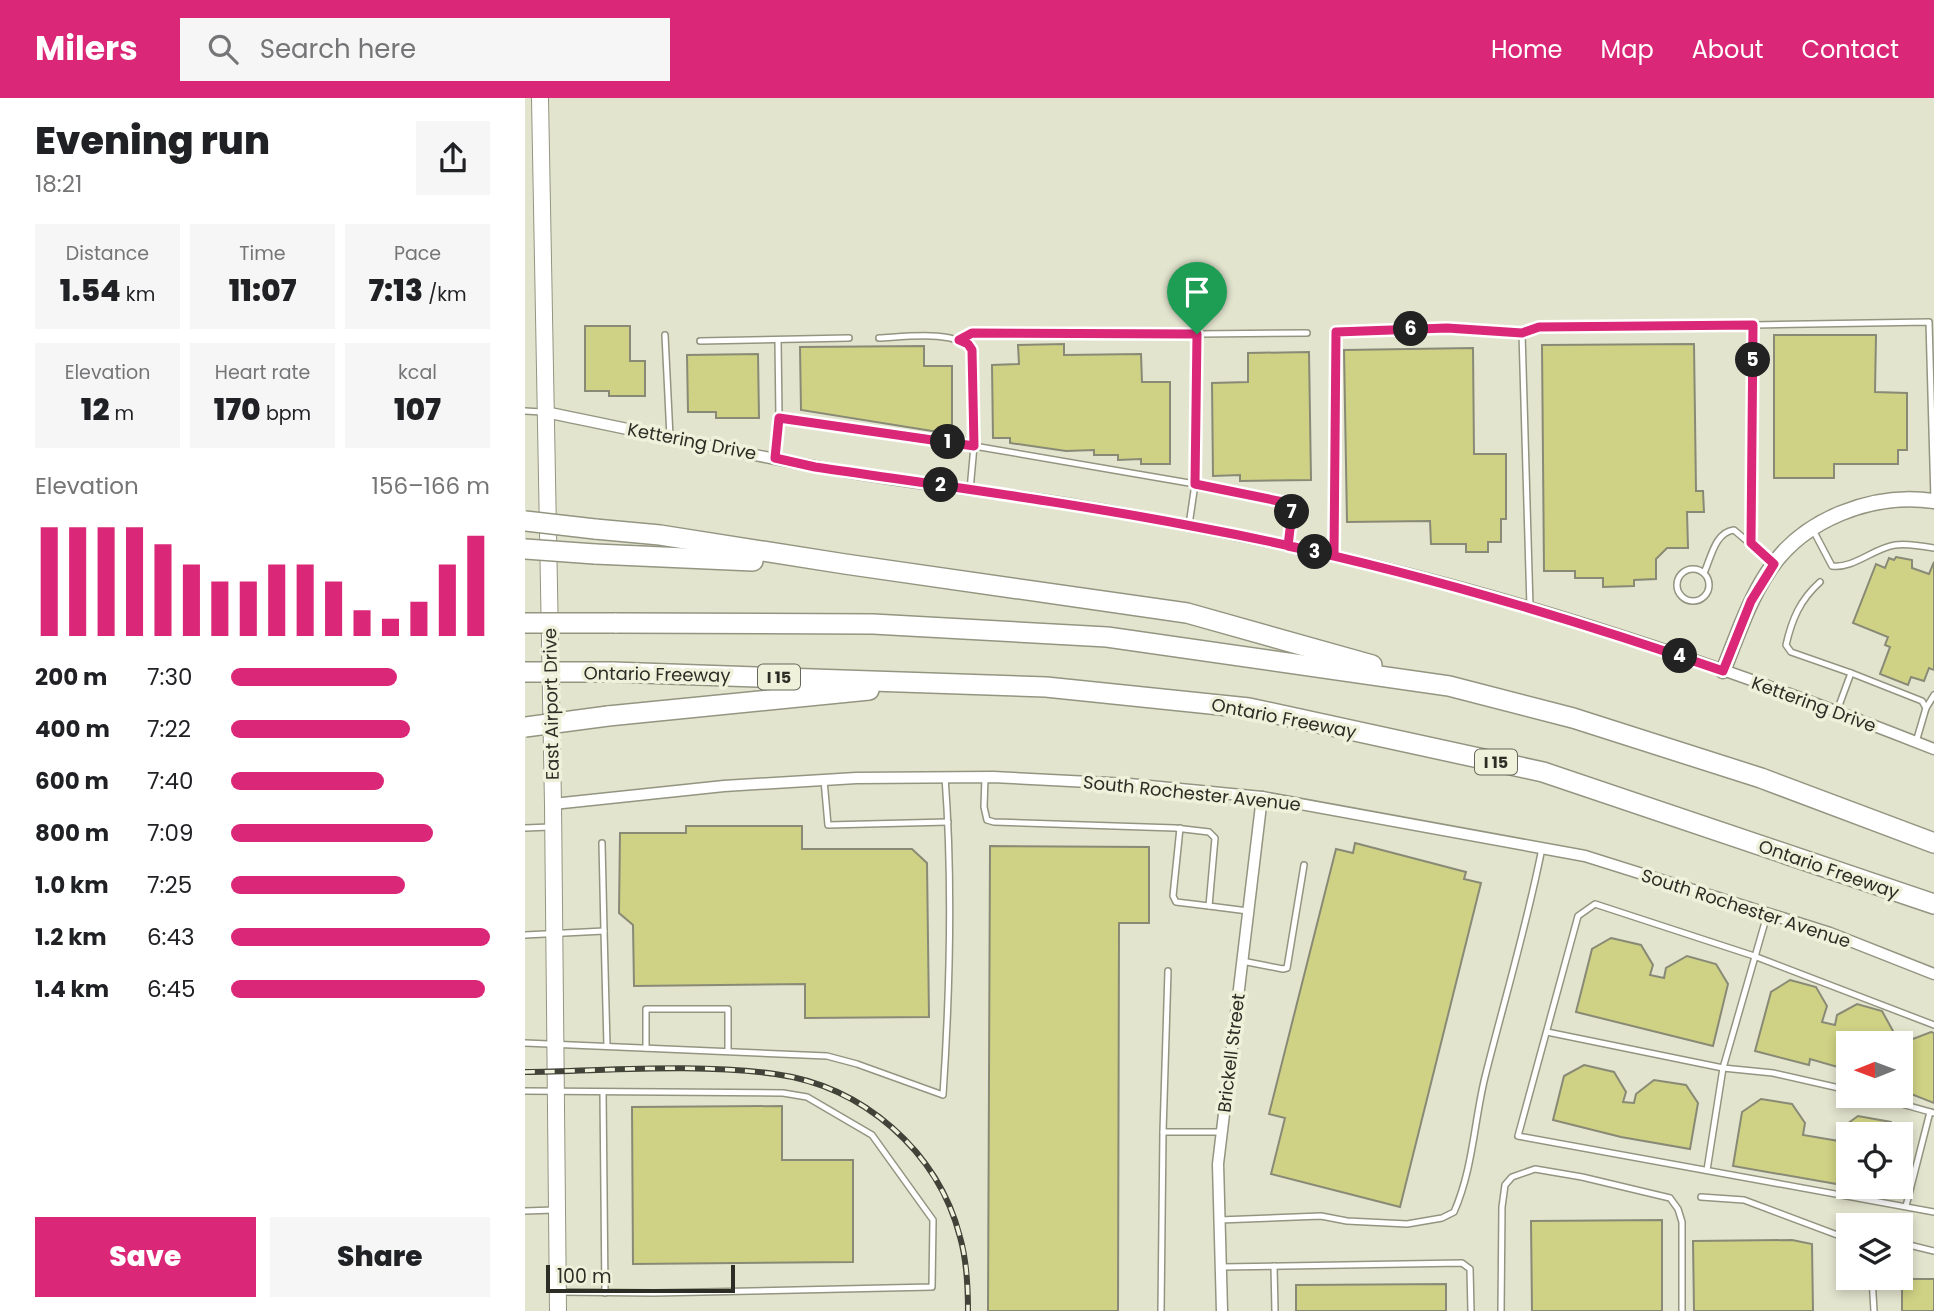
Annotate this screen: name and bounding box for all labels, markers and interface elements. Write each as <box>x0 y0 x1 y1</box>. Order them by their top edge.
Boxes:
search box <box>180 18 670 81</box>
text: Milers <box>35 25 138 72</box>
icon: search <box>204 30 242 68</box>
text: Search here <box>260 31 416 67</box>
text: Home <box>1491 33 1563 66</box>
text: Map <box>1601 33 1654 66</box>
text: About <box>1692 33 1763 66</box>
text: Contact <box>1801 33 1899 66</box>
text: Evening run <box>35 114 270 167</box>
button: share <box>416 121 490 195</box>
text: 18:21 <box>35 168 82 200</box>
text: Distance <box>66 240 149 267</box>
text: Time <box>239 240 286 267</box>
text: Pace <box>394 240 441 267</box>
pin <box>1167 262 1227 334</box>
text: 1.54 <box>60 269 121 312</box>
text: 11:07 <box>229 269 296 312</box>
text: 7:13 <box>368 269 423 312</box>
icon: arrive <box>1178 273 1216 311</box>
text: km <box>121 281 155 308</box>
text: /km <box>423 281 467 308</box>
pin: 6 <box>1393 312 1428 346</box>
text: 6 <box>1404 315 1417 342</box>
pin: 5 <box>1735 342 1771 378</box>
text: 5 <box>1746 346 1759 373</box>
text: Elevation <box>65 359 150 386</box>
text: Heart rate <box>215 359 310 386</box>
text: kcal <box>398 359 437 386</box>
text: 12 <box>81 388 110 431</box>
text: 170 <box>214 388 261 431</box>
text: 107 <box>394 388 441 431</box>
text: m <box>110 400 134 427</box>
text: bpm <box>261 400 311 427</box>
street label: Kettering Drive <box>625 416 759 466</box>
pin: 1 <box>931 424 965 460</box>
text: 1 <box>944 428 951 455</box>
pin: 2 <box>923 468 959 502</box>
text: Elevation <box>35 470 139 502</box>
text: 156–166 m <box>372 470 490 502</box>
text: 2 <box>935 471 946 498</box>
pin: 7 <box>1275 494 1309 530</box>
text: 7 <box>1286 498 1297 525</box>
pin: 3 <box>1297 534 1333 570</box>
text: 3 <box>1309 538 1320 565</box>
street label: East Airport Drive <box>537 628 565 780</box>
pin: 4 <box>1663 638 1697 674</box>
text: 4 <box>1673 642 1686 669</box>
street label: Ontario Freeway <box>583 660 731 688</box>
text: 200 m <box>35 661 107 693</box>
text: 7:30 <box>147 661 192 693</box>
road number: I 15 <box>758 664 800 690</box>
street label: Kettering Drive <box>1748 670 1880 738</box>
street label: Ontario Freeway <box>1209 692 1359 744</box>
text: 400 m <box>35 713 110 745</box>
text: 7:22 <box>147 713 191 745</box>
road number: I 15 <box>1475 750 1517 775</box>
text: 600 m <box>35 765 109 797</box>
text: 7:40 <box>147 765 193 797</box>
street label: South Rochester Avenue <box>1082 769 1302 817</box>
text: 800 m <box>35 817 109 849</box>
text: 7:09 <box>147 817 193 849</box>
street label: Ontario Freeway <box>1755 833 1903 905</box>
street label: South Rochester Avenue <box>1638 862 1854 954</box>
text: 1.0 km <box>35 869 109 901</box>
text: 7:25 <box>147 869 192 901</box>
text: 1.2 km <box>35 921 107 953</box>
text: 6:43 <box>147 921 195 953</box>
text: 1.4 km <box>35 973 109 1005</box>
text: 6:45 <box>147 973 195 1005</box>
street label: Brickell Street <box>1211 992 1251 1114</box>
north arrow <box>1836 1031 1913 1108</box>
map controls <box>1836 1031 1913 1290</box>
button: locate <box>1836 1122 1913 1199</box>
button: layers <box>1836 1213 1913 1290</box>
button: Save <box>35 1217 256 1297</box>
button: Share <box>270 1217 490 1297</box>
scale bar <box>546 1262 735 1294</box>
text: 100 m <box>557 1263 612 1290</box>

